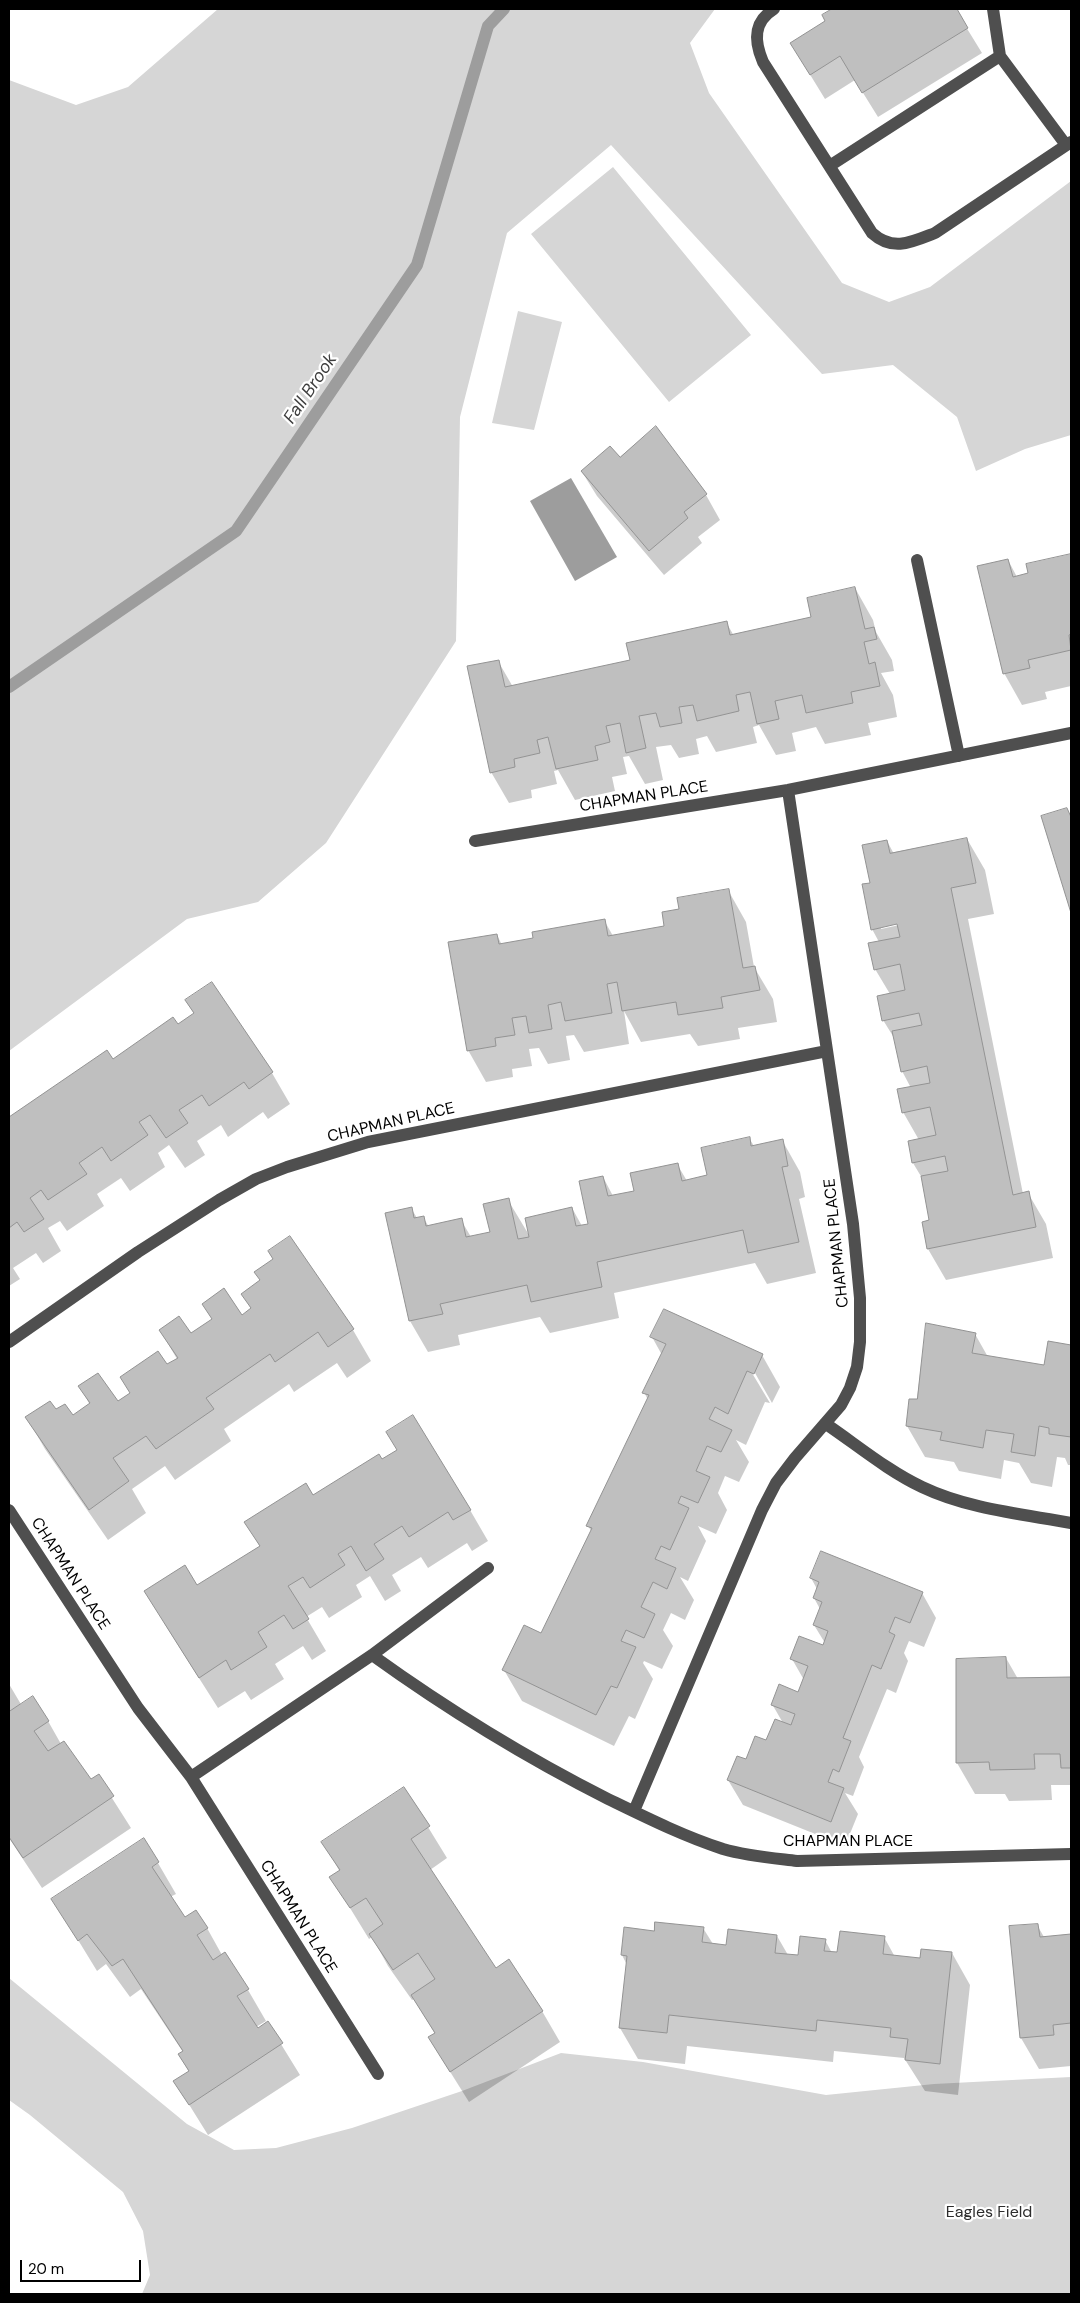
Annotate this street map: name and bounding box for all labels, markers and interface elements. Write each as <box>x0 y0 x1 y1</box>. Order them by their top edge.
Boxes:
water label: Fall Brook <box>280 350 342 428</box>
street label: CHAPMAN PLACE <box>578 777 710 817</box>
street label: CHAPMAN PLACE <box>326 1099 456 1147</box>
street label: CHAPMAN PLACE <box>821 1177 853 1309</box>
street label: CHAPMAN PLACE <box>27 1514 113 1634</box>
street label: CHAPMAN PLACE <box>783 1832 913 1852</box>
street label: CHAPMAN PLACE <box>255 1857 341 1977</box>
park label: Eagles Field <box>946 2203 1032 2223</box>
scale bar <box>22 2250 144 2282</box>
text: 20 m <box>28 2259 64 2279</box>

